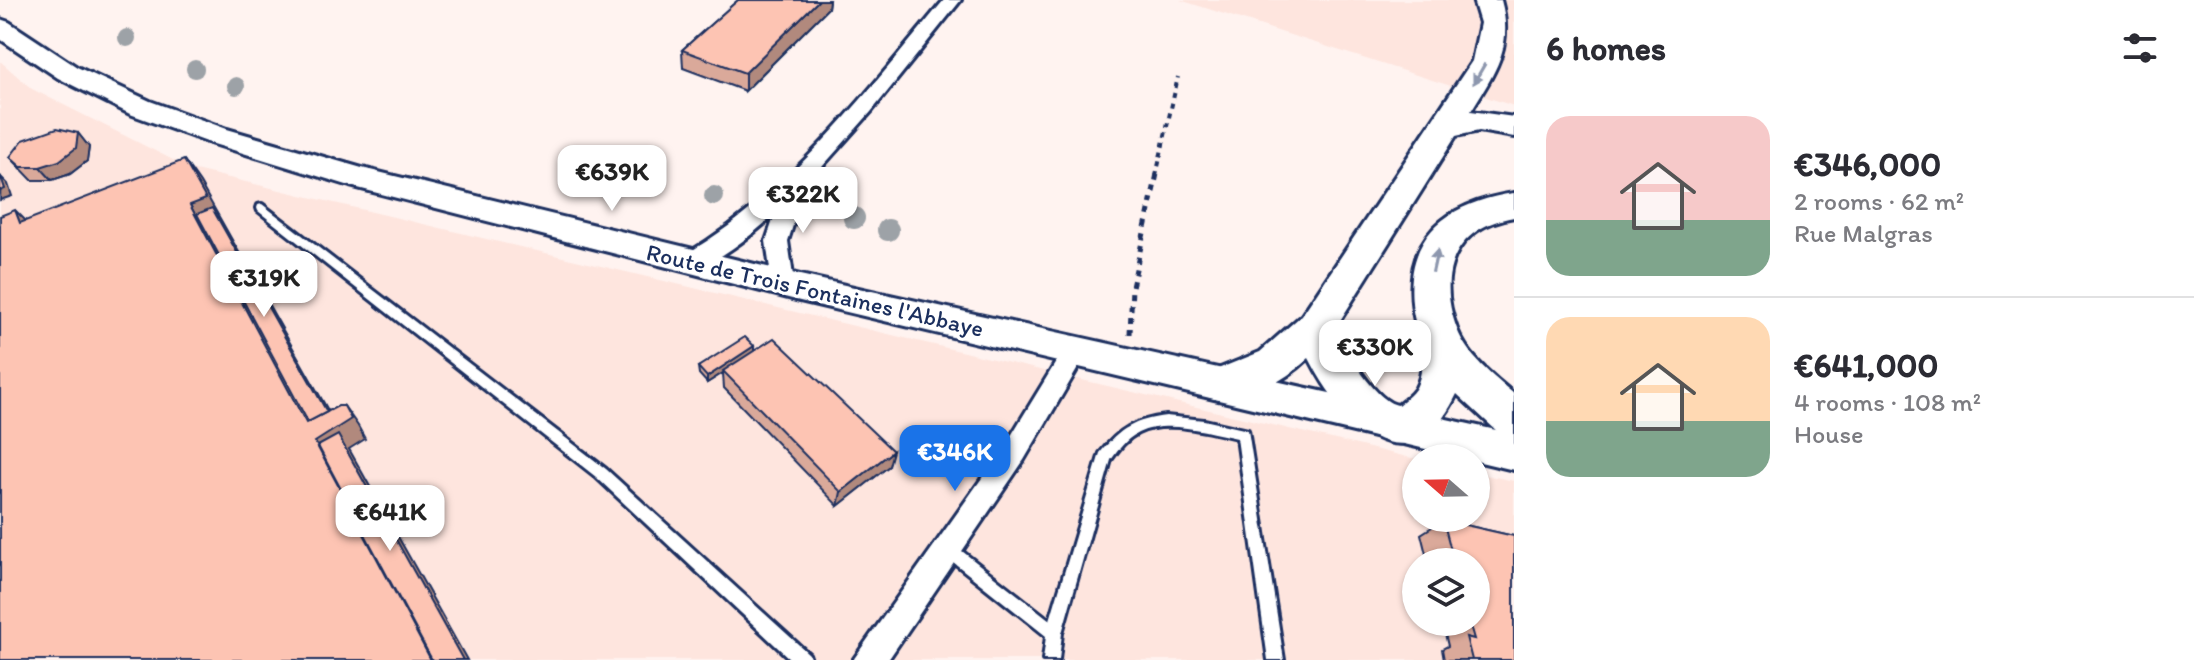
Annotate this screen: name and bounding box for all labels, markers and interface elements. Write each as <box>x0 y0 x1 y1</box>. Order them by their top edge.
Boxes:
icon: filters <box>2118 26 2162 70</box>
text: 6 homes <box>1546 28 1666 69</box>
one-way arrow <box>1472 63 1486 85</box>
text: €346,000 <box>1794 144 1941 185</box>
pin: €639K <box>556 145 668 213</box>
icon: home <box>1610 148 1706 244</box>
text: €639K <box>576 155 648 187</box>
pin: €322K <box>747 167 859 235</box>
text: €322K <box>767 177 839 209</box>
text: 2 rooms · 62 m² <box>1794 185 1964 217</box>
text: Rue Malgras <box>1794 217 1933 249</box>
street label: Route de Trois Fontaines l'Abbaye <box>644 237 986 343</box>
one-way arrow <box>1429 248 1442 273</box>
pin: €319K <box>208 251 320 319</box>
text: €319K <box>228 261 300 293</box>
pin: €330K <box>1319 320 1431 388</box>
text: €330K <box>1337 330 1413 362</box>
text: €641,000 <box>1794 345 1939 386</box>
icon: home <box>1610 349 1706 445</box>
text: 4 rooms · 108 m² <box>1794 386 1981 418</box>
text: House <box>1794 418 1864 450</box>
pin: €346K <box>899 425 1011 493</box>
text: €346K <box>917 435 993 467</box>
north arrow <box>1402 444 1490 532</box>
map controls <box>1402 444 1490 636</box>
pin: €641K <box>334 485 446 553</box>
text: €641K <box>354 495 426 527</box>
button: layers <box>1402 548 1490 636</box>

